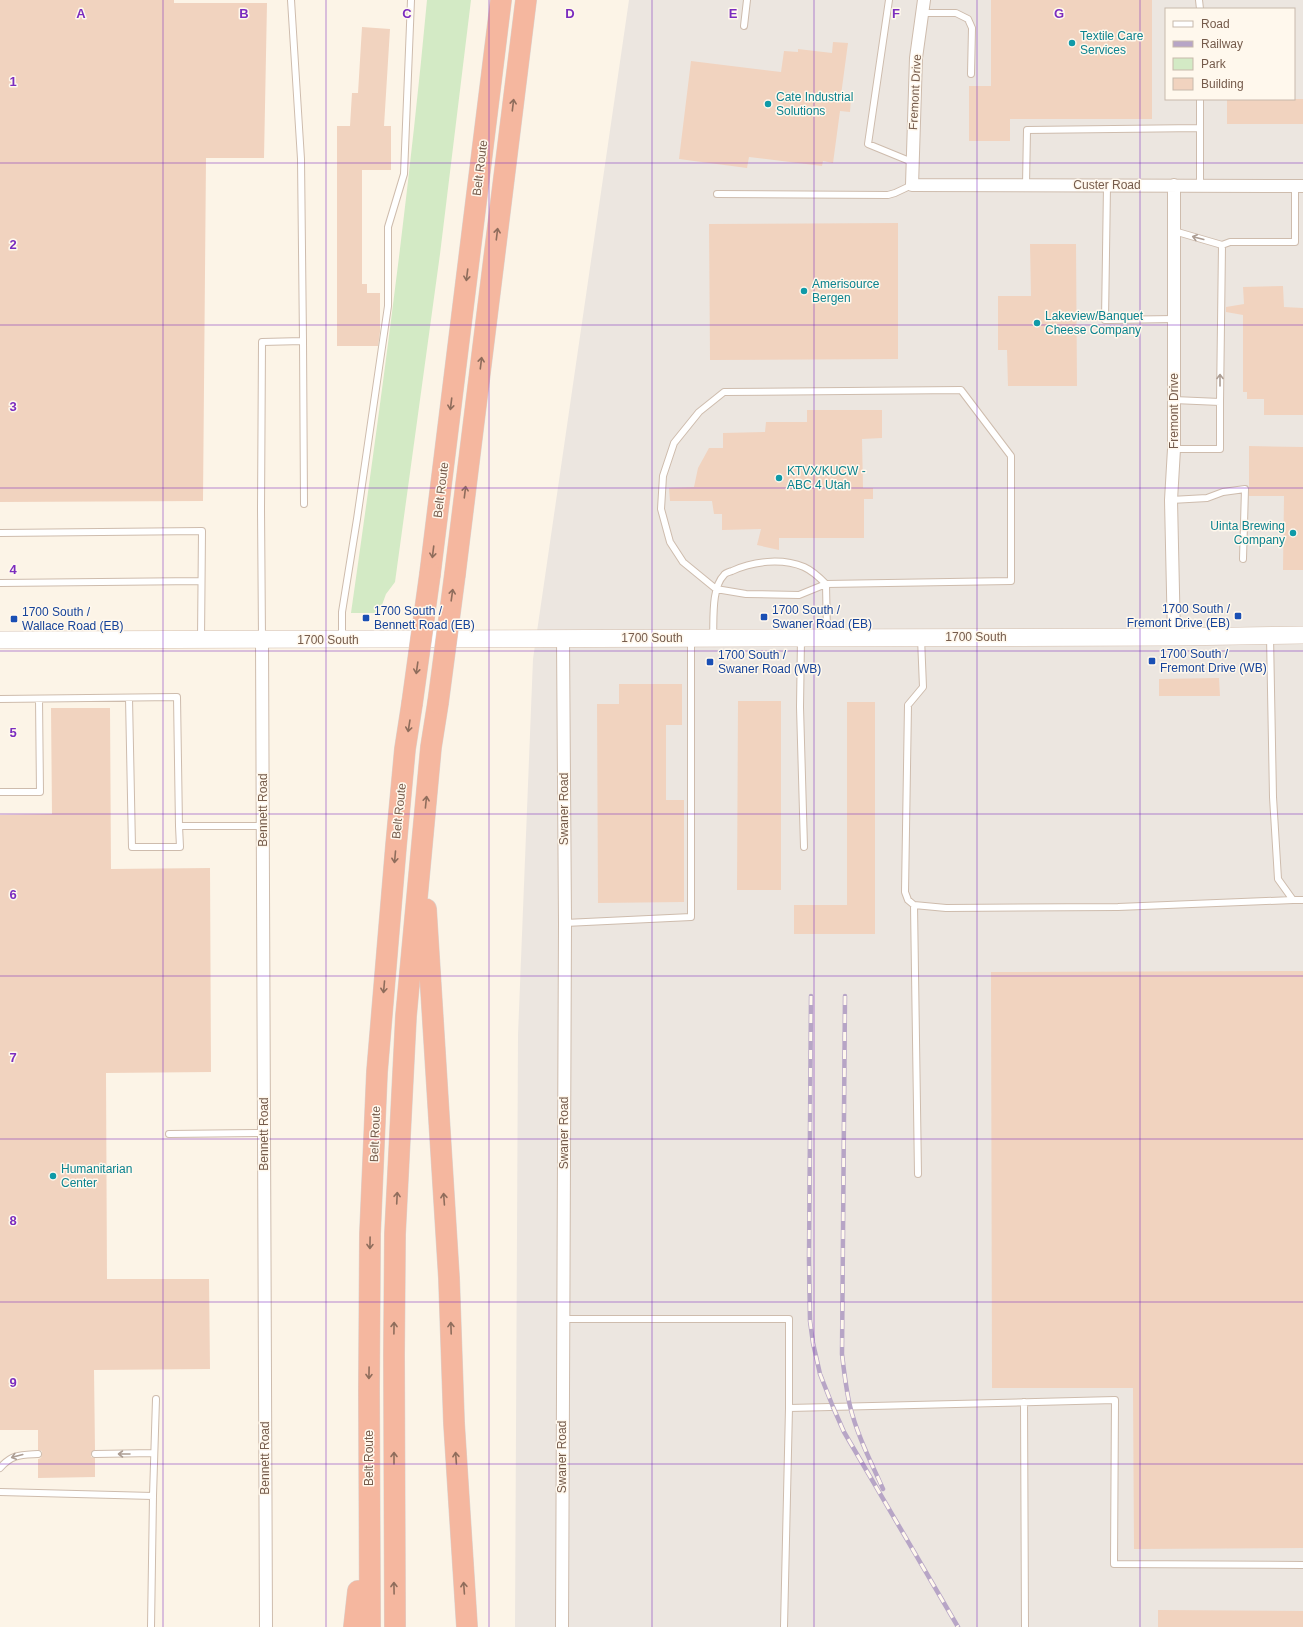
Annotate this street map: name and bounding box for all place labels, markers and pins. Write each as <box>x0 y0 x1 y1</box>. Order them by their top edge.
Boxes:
place label: Textile Care Services <box>1080 29 1144 57</box>
marker: Textile Care Services <box>1067 38 1077 48</box>
place label: Cate Industrial Solutions <box>776 90 853 118</box>
marker: Cate Industrial Solutions <box>763 99 773 109</box>
place label: Amerisource Bergen <box>812 277 880 305</box>
marker: Amerisource Bergen <box>799 286 809 296</box>
place label: Lakeview/Banquet Cheese Company <box>1045 309 1144 337</box>
marker: Lakeview/Banquet Cheese Company <box>1032 318 1042 328</box>
place label: KTVX/KUCW - ABC 4 Utah <box>787 464 866 492</box>
marker: KTVX/KUCW - ABC 4 Utah <box>774 473 784 483</box>
place label: Uinta Brewing Company <box>1210 519 1285 547</box>
marker: Uinta Brewing Company <box>1288 528 1298 538</box>
place label: 1700 South / Fremont Drive (EB) <box>1127 602 1231 630</box>
place label: 1700 South / Swaner Road (EB) <box>772 603 872 631</box>
place label: 1700 South / Bennett Road (EB) <box>374 604 475 632</box>
place label: 1700 South / Wallace Road (EB) <box>22 605 124 633</box>
marker: 1700 South / Fremont Drive (EB) <box>1233 611 1243 621</box>
marker: 1700 South / Swaner Road (EB) <box>759 612 769 622</box>
marker: 1700 South / Bennett Road (EB) <box>361 613 371 623</box>
marker: 1700 South / Wallace Road (EB) <box>9 614 19 624</box>
place label: 1700 South / Fremont Drive (WB) <box>1160 647 1267 675</box>
place label: 1700 South / Swaner Road (WB) <box>718 648 821 676</box>
marker: 1700 South / Fremont Drive (WB) <box>1147 656 1157 666</box>
marker: 1700 South / Swaner Road (WB) <box>705 657 715 667</box>
place label: Humanitarian Center <box>61 1162 132 1190</box>
marker: Humanitarian Center <box>48 1171 58 1181</box>

